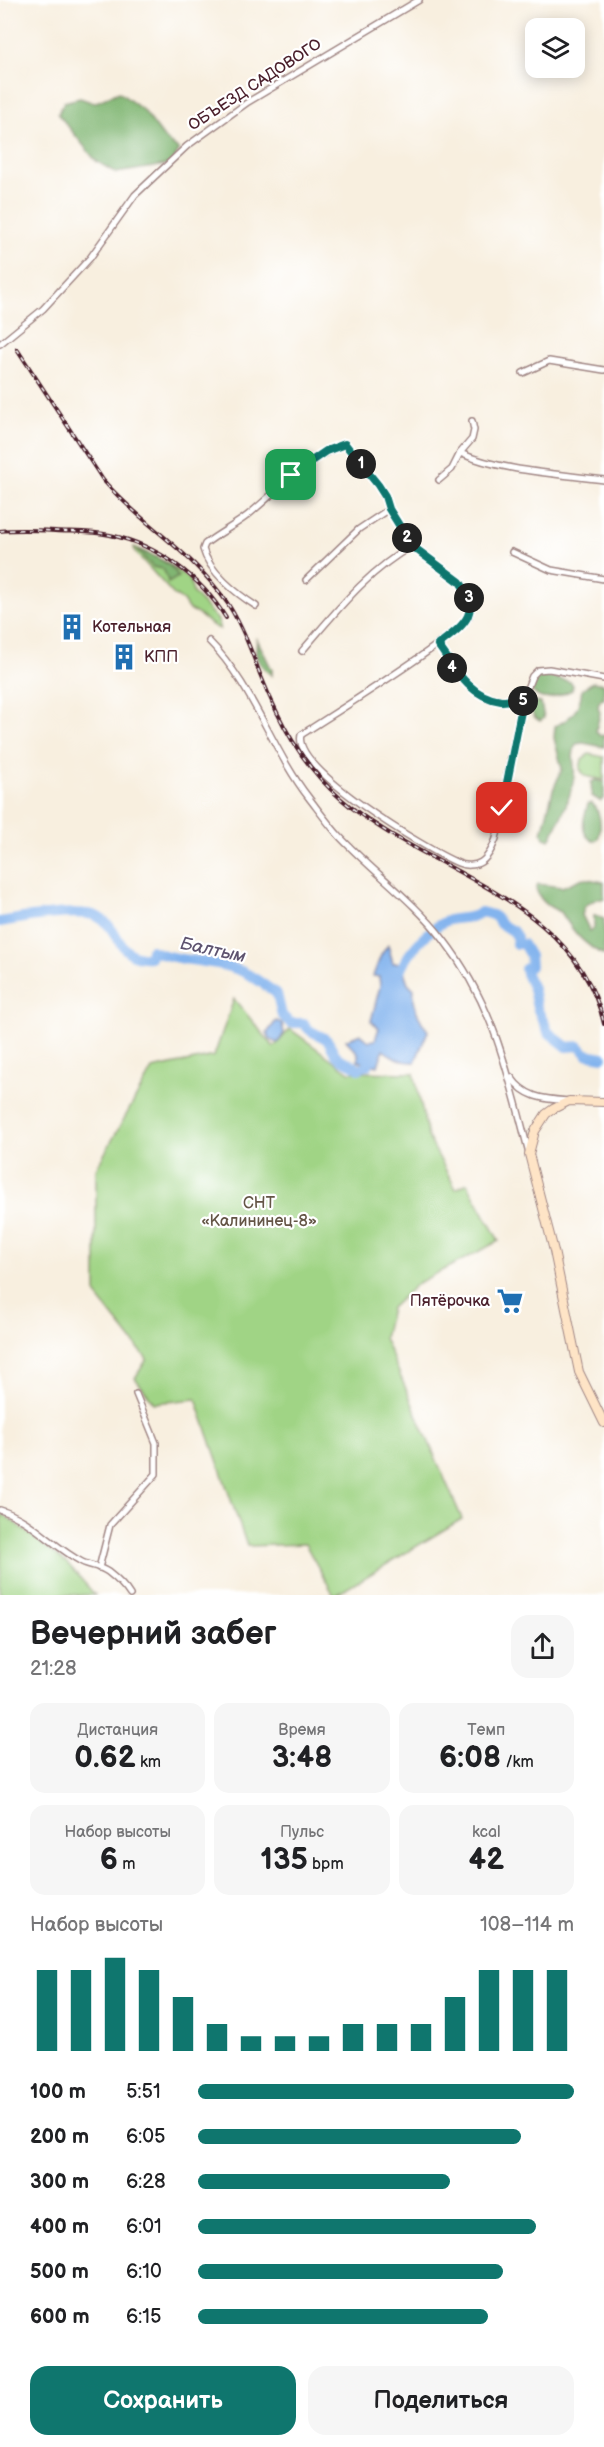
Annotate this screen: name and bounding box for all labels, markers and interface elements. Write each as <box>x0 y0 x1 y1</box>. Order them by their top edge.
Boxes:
map controls <box>525 18 585 78</box>
button: layers <box>525 18 585 78</box>
street label: ОБЪЕЗД САДОВОГО <box>185 35 326 135</box>
pin <box>265 449 316 500</box>
pin: 1 <box>346 449 376 479</box>
text: 1 <box>358 454 364 473</box>
icon: arrive <box>274 458 307 491</box>
pin: 2 <box>392 523 422 553</box>
text: 2 <box>402 528 412 547</box>
pin: 3 <box>454 583 484 613</box>
text: 3 <box>464 588 474 607</box>
building icon: Котельная <box>57 612 87 642</box>
place label: Котельная <box>92 618 171 637</box>
building icon: КПП <box>109 642 139 672</box>
place label: КПП <box>144 648 178 667</box>
pin: 4 <box>437 653 467 683</box>
text: 4 <box>447 658 457 677</box>
pin: 5 <box>508 686 538 716</box>
text: 5 <box>518 691 528 710</box>
pin <box>476 782 527 833</box>
icon: check <box>485 791 518 824</box>
water label: Балтым <box>178 933 248 967</box>
park label: СНТ «Калининец-8» <box>201 1194 317 1231</box>
supermarket icon: Пятёрочка <box>495 1286 525 1316</box>
place label: Пятёрочка <box>410 1292 491 1311</box>
text: Вечерний забег <box>30 1614 277 1654</box>
button: share <box>511 1615 574 1678</box>
text: 21:28 <box>30 1657 77 1681</box>
text: Дистанция <box>77 1721 158 1740</box>
text: Время <box>278 1721 326 1740</box>
text: Темп <box>467 1721 505 1740</box>
text: 0.62 <box>74 1740 136 1776</box>
text: 3:48 <box>272 1740 332 1776</box>
text: 6:08 <box>439 1740 501 1776</box>
text: km <box>136 1753 161 1772</box>
text: /km <box>501 1753 534 1772</box>
text: Набор высоты <box>64 1823 171 1842</box>
text: Пульс <box>280 1823 324 1842</box>
text: kcal <box>472 1823 501 1842</box>
text: 6 <box>100 1842 118 1878</box>
text: 135 <box>260 1842 308 1878</box>
text: 42 <box>469 1842 504 1878</box>
text: m <box>118 1855 136 1874</box>
text: bpm <box>308 1855 344 1874</box>
text: Набор высоты <box>30 1913 163 1937</box>
text: 108–114 m <box>480 1913 574 1937</box>
text: 100 m <box>30 2080 86 2104</box>
text: 5:51 <box>126 2080 161 2104</box>
text: 200 m <box>30 2125 89 2149</box>
text: 6:05 <box>126 2125 165 2149</box>
text: 300 m <box>30 2170 89 2194</box>
text: 6:28 <box>126 2170 166 2194</box>
text: 400 m <box>30 2215 89 2239</box>
text: 6:01 <box>126 2215 162 2239</box>
text: 500 m <box>30 2260 89 2284</box>
text: 6:10 <box>126 2260 162 2284</box>
text: 600 m <box>30 2305 90 2329</box>
text: 6:15 <box>126 2305 161 2329</box>
button: Сохранить <box>30 2366 296 2435</box>
button: Поделиться <box>308 2366 574 2435</box>

